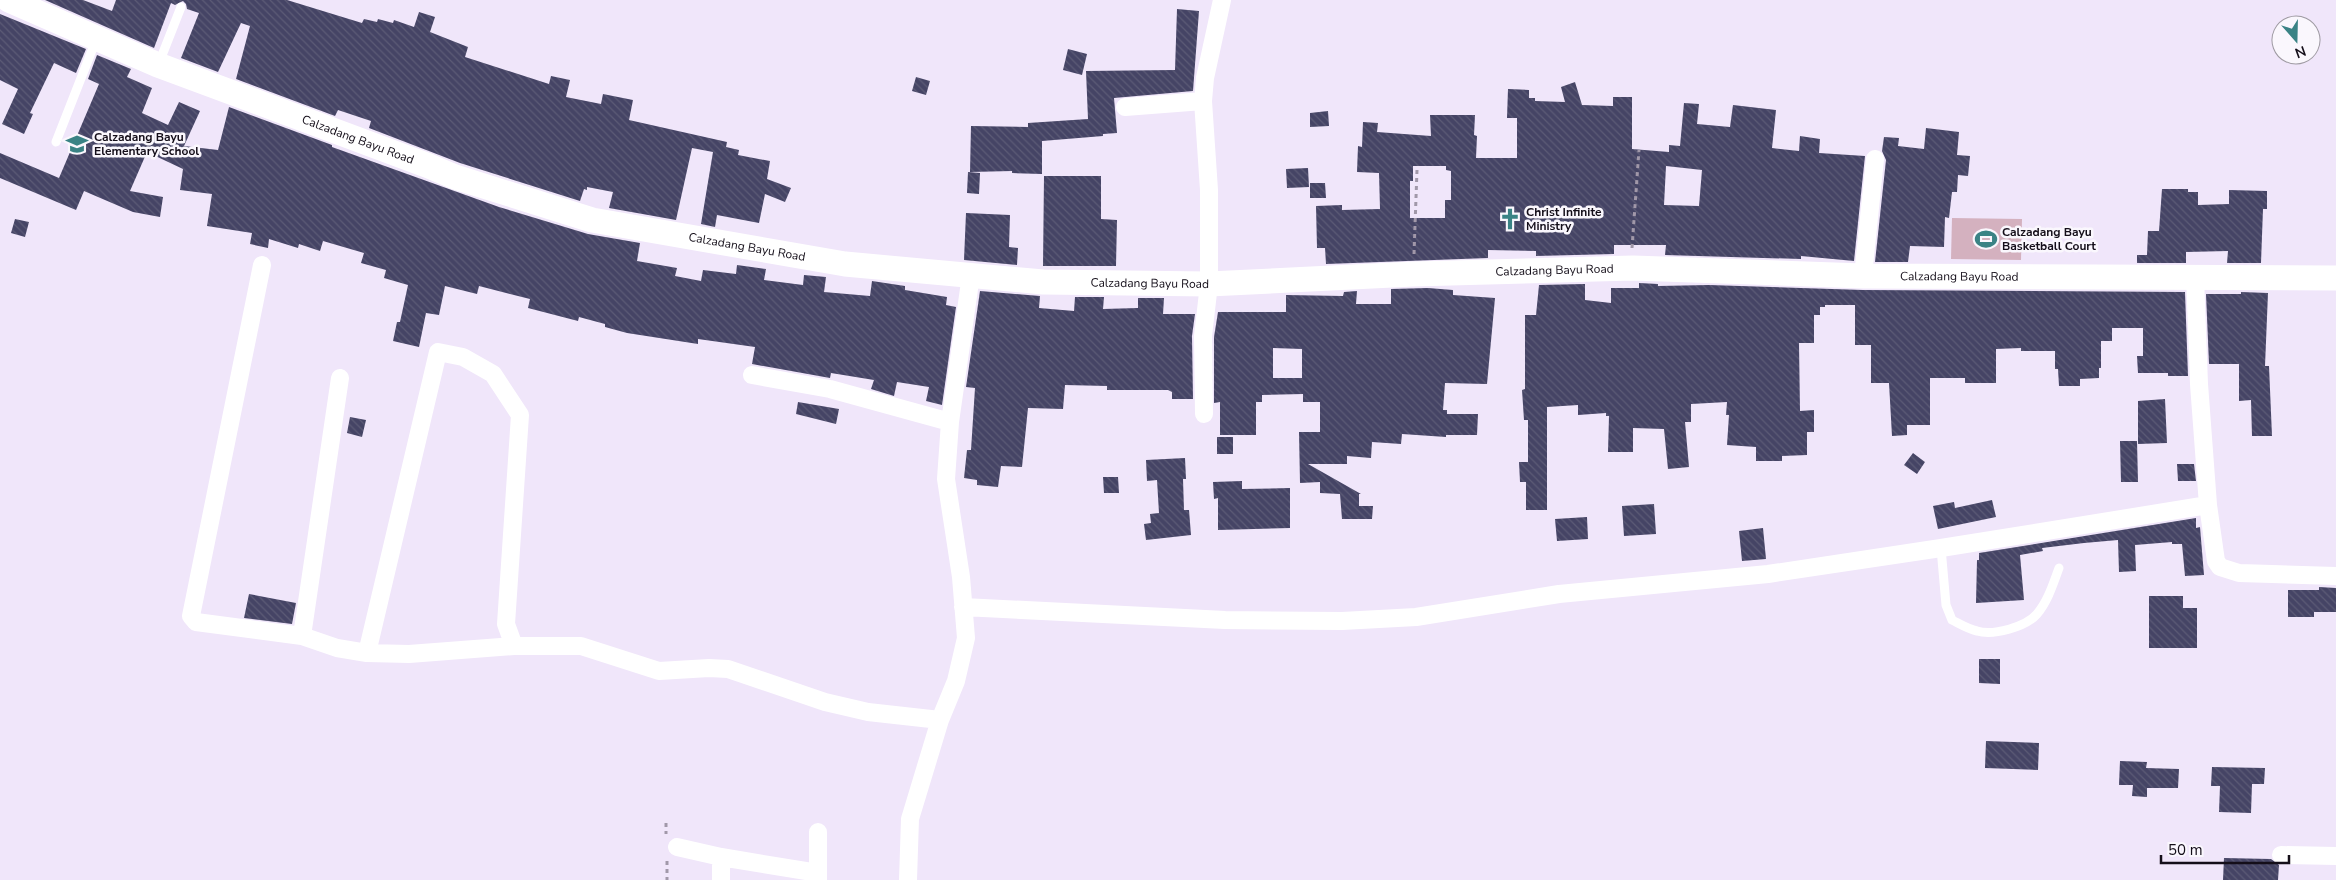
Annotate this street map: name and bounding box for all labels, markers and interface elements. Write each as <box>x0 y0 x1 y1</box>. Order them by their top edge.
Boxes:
north arrow <box>2271 15 2321 65</box>
text: N <box>2292 41 2308 62</box>
street label: Calzadang Bayu Road <box>300 111 416 168</box>
place label: Calzadang Bayu Elementary School <box>94 129 199 159</box>
school or university icon: Calzadang Bayu Elementary School <box>64 131 90 157</box>
place label: Christ Infinite Ministry <box>1526 204 1602 234</box>
church icon: Christ Infinite Ministry <box>1497 206 1523 232</box>
place label: Calzadang Bayu Basketball Court <box>2002 224 2096 254</box>
sports icon: Calzadang Bayu Basketball Court <box>1973 226 1999 252</box>
street label: Calzadang Bayu Road <box>687 229 807 265</box>
street label: Calzadang Bayu Road <box>1495 261 1614 280</box>
street label: Calzadang Bayu Road <box>1900 268 2019 285</box>
street label: Calzadang Bayu Road <box>1090 275 1209 292</box>
scale bar <box>2161 832 2288 864</box>
text: 50 m <box>2168 840 2203 860</box>

